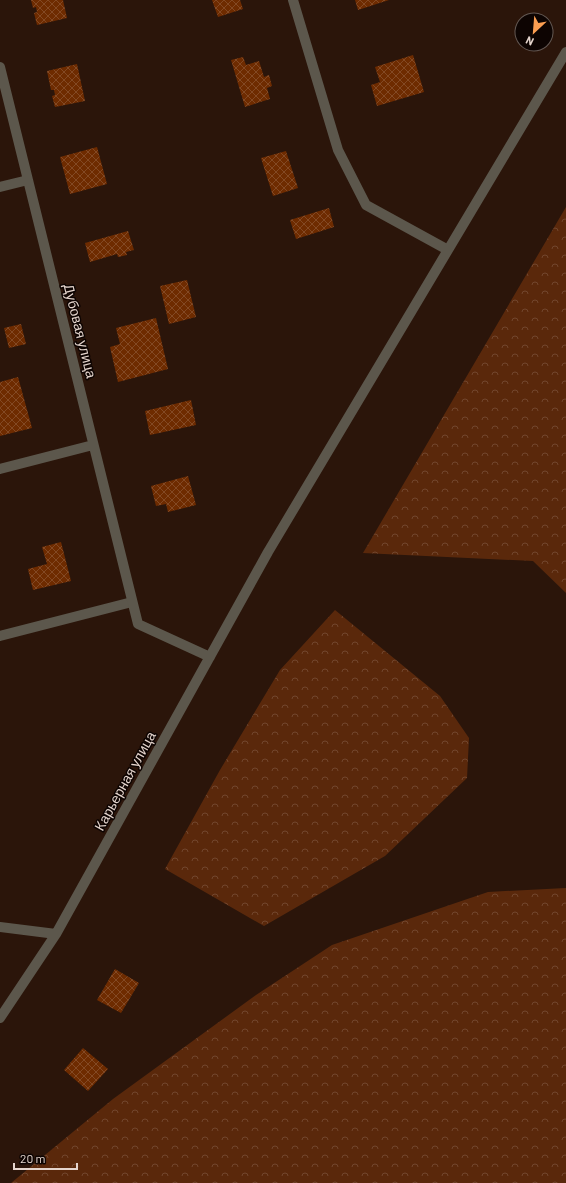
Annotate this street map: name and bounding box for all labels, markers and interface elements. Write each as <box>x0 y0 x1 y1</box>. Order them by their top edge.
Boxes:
north arrow <box>514 12 554 52</box>
text: N <box>523 34 536 49</box>
street label: Дубовая улица <box>61 282 100 380</box>
street label: Карьерная улица <box>90 728 159 833</box>
scale bar <box>14 1145 77 1171</box>
text: 20 m <box>20 1151 46 1165</box>

